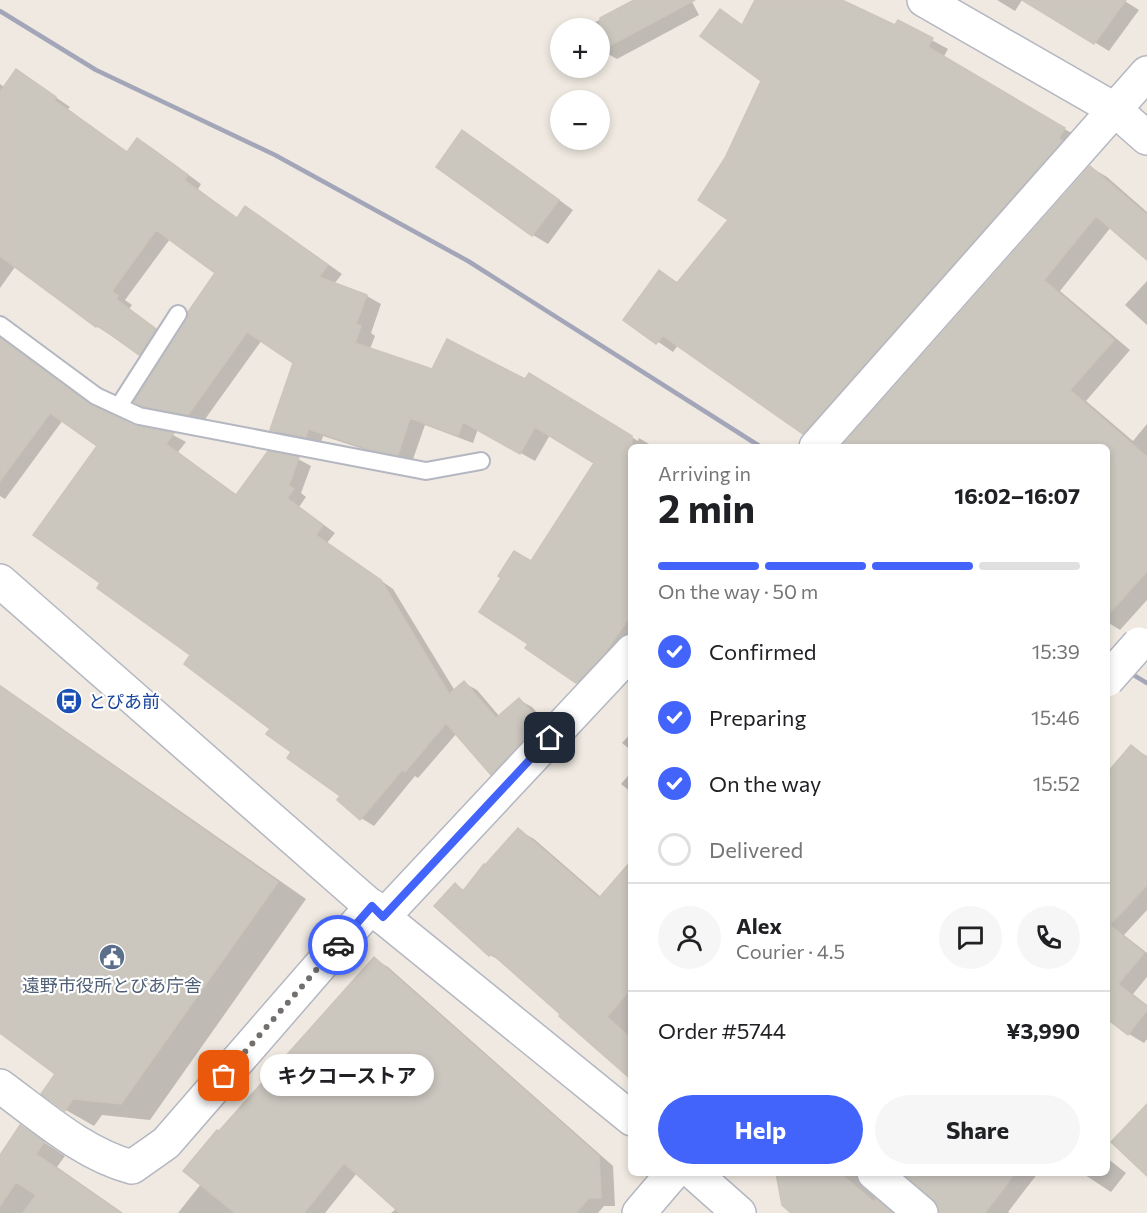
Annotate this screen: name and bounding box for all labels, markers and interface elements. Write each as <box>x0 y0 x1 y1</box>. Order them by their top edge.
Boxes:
map controls <box>550 18 610 150</box>
button: + <box>550 18 610 78</box>
button: − <box>550 90 610 150</box>
text: Arriving in <box>658 461 751 485</box>
text: 16:02–16:07 <box>954 482 1080 509</box>
text: 2 min <box>658 483 755 531</box>
text: On the way · 50 m <box>658 579 818 603</box>
icon: check <box>658 635 691 668</box>
text: Confirmed <box>709 638 816 665</box>
text: 15:39 <box>1032 639 1080 663</box>
bus stop icon: とぴあ前 <box>54 686 84 716</box>
place label: とぴあ前 <box>88 690 160 712</box>
icon: check <box>658 701 691 734</box>
text: Preparing <box>709 704 806 731</box>
text: 15:46 <box>1031 705 1080 729</box>
pin <box>524 712 575 763</box>
icon: home <box>533 721 566 754</box>
icon: check <box>658 767 691 800</box>
text: On the way <box>709 770 821 797</box>
text: 15:52 <box>1033 771 1080 795</box>
text: Delivered <box>709 836 803 863</box>
button: person <box>658 906 721 969</box>
button: chat <box>939 906 1002 969</box>
button: phone <box>1017 906 1080 969</box>
text: Alex <box>736 912 782 939</box>
courier <box>308 915 368 975</box>
icon: car <box>322 929 355 962</box>
text: Courier · 4.5 <box>736 939 845 963</box>
public building icon: 遠野市役所とぴあ庁舎 <box>97 942 127 972</box>
place label: 遠野市役所とぴあ庁舎 <box>22 974 202 996</box>
text: Order #5744 <box>658 1017 786 1044</box>
text: ¥3,990 <box>1006 1017 1080 1044</box>
pin <box>198 1050 249 1101</box>
callout: キクコーストア <box>260 1055 434 1097</box>
icon: bag <box>207 1059 240 1092</box>
text: キクコーストア <box>278 1063 417 1087</box>
button: Help <box>658 1095 863 1164</box>
button: Share <box>875 1095 1080 1164</box>

